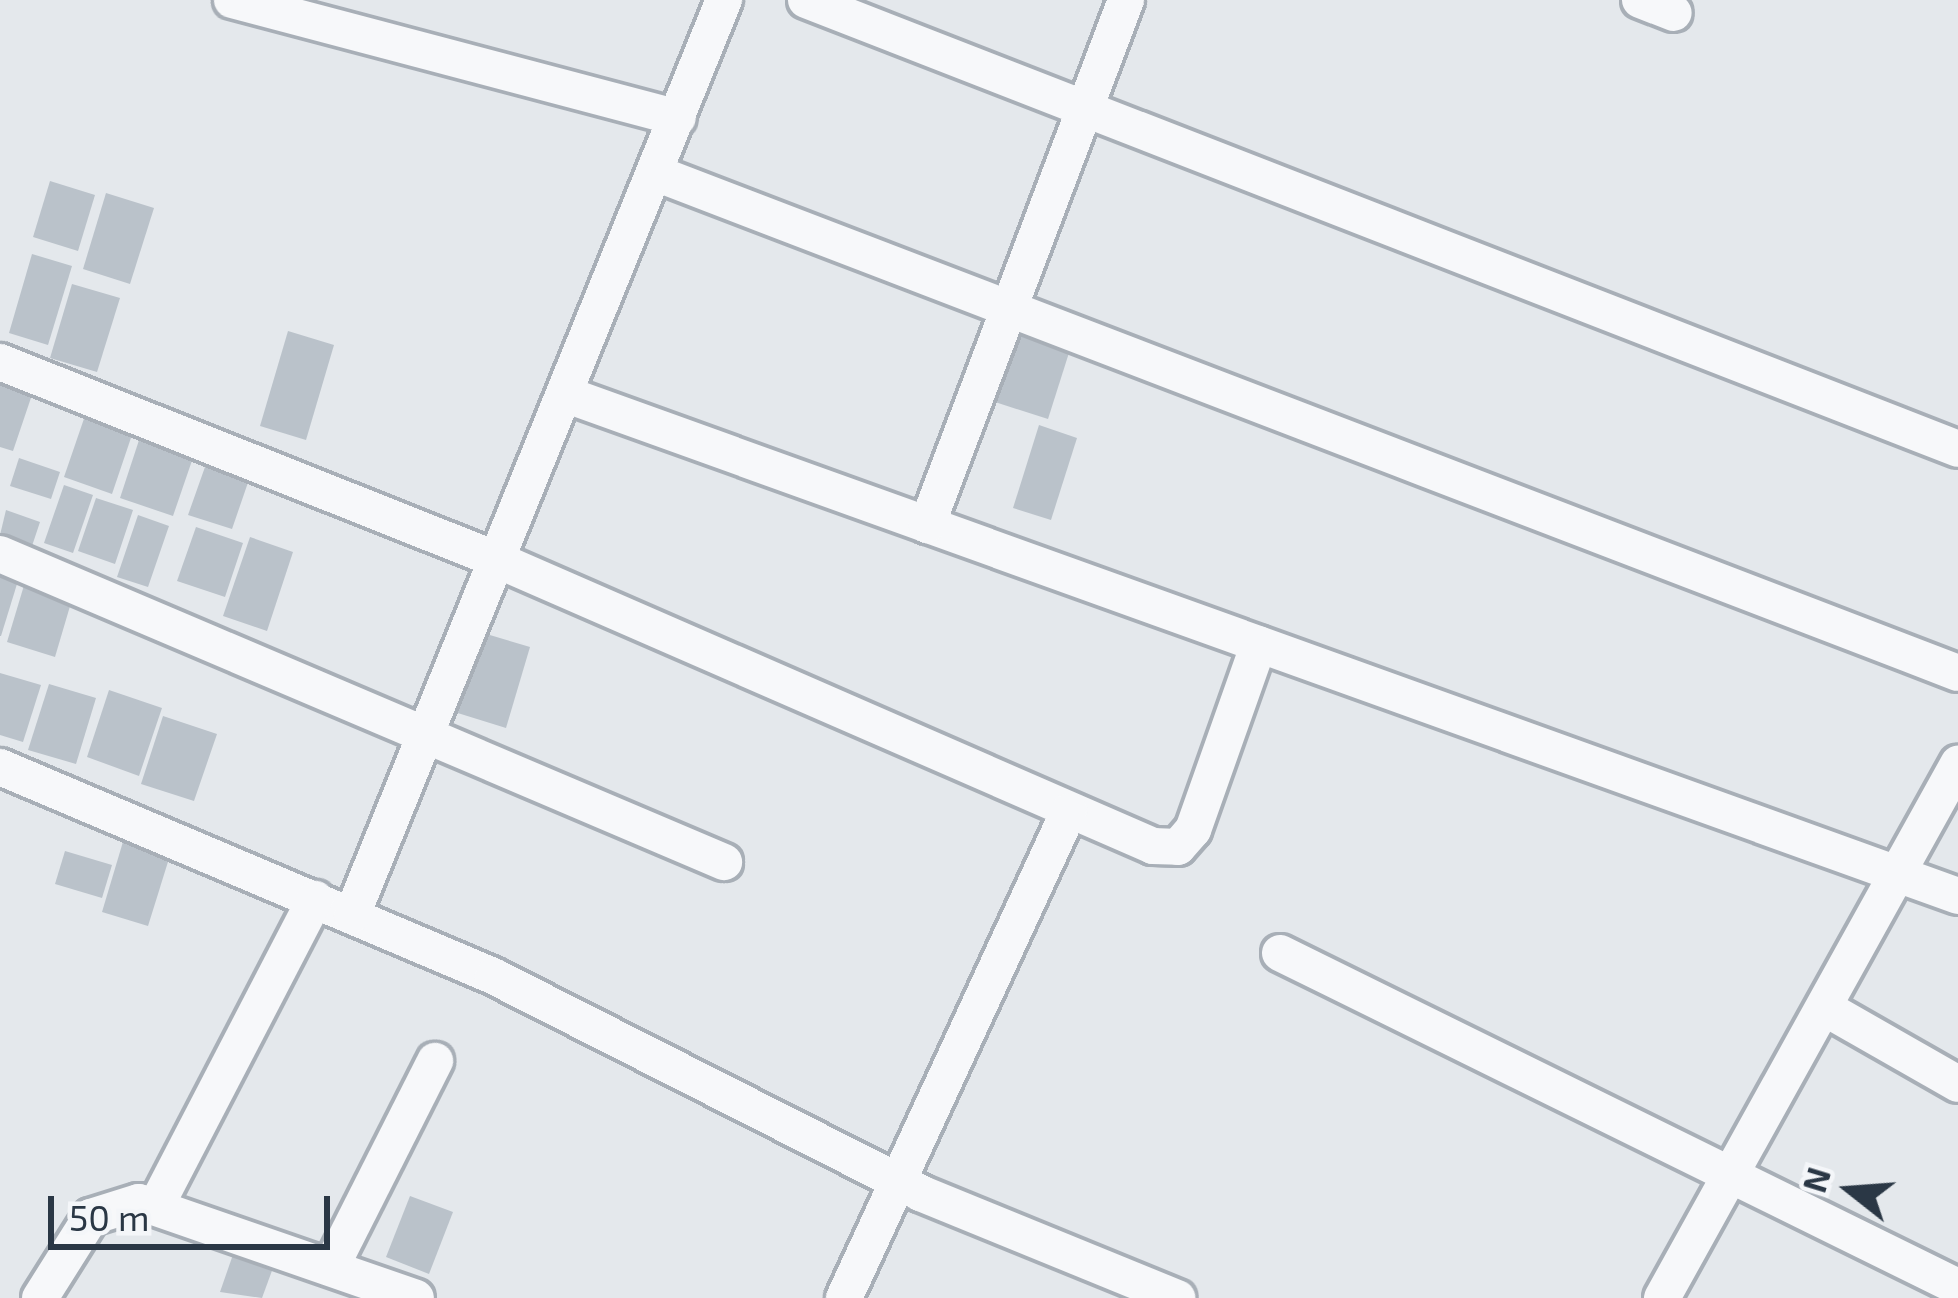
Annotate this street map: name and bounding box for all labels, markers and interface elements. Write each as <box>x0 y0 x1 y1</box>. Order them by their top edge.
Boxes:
north arrow <box>1790 1130 1910 1250</box>
text: N <box>1793 1162 1838 1197</box>
scale bar <box>54 1172 336 1246</box>
text: 50 m <box>69 1195 150 1238</box>

